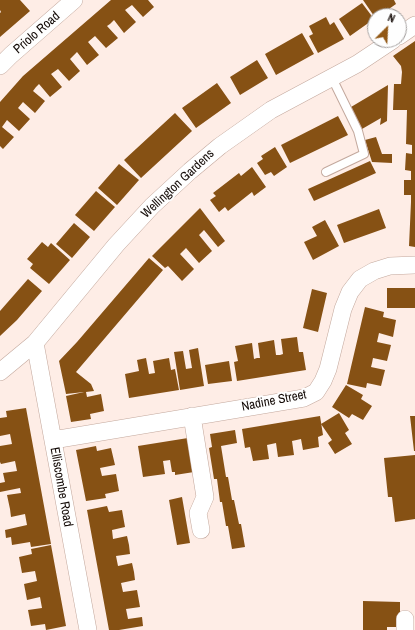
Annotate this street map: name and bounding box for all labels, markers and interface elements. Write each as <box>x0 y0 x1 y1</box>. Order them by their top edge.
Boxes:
north arrow <box>367 8 407 48</box>
street label: Priolo Road <box>11 9 63 57</box>
text: N <box>386 10 397 26</box>
street label: Wellington Gardens <box>138 146 218 222</box>
street label: Nadine Street <box>240 387 308 415</box>
street label: Elliscombe Road <box>46 446 76 528</box>

